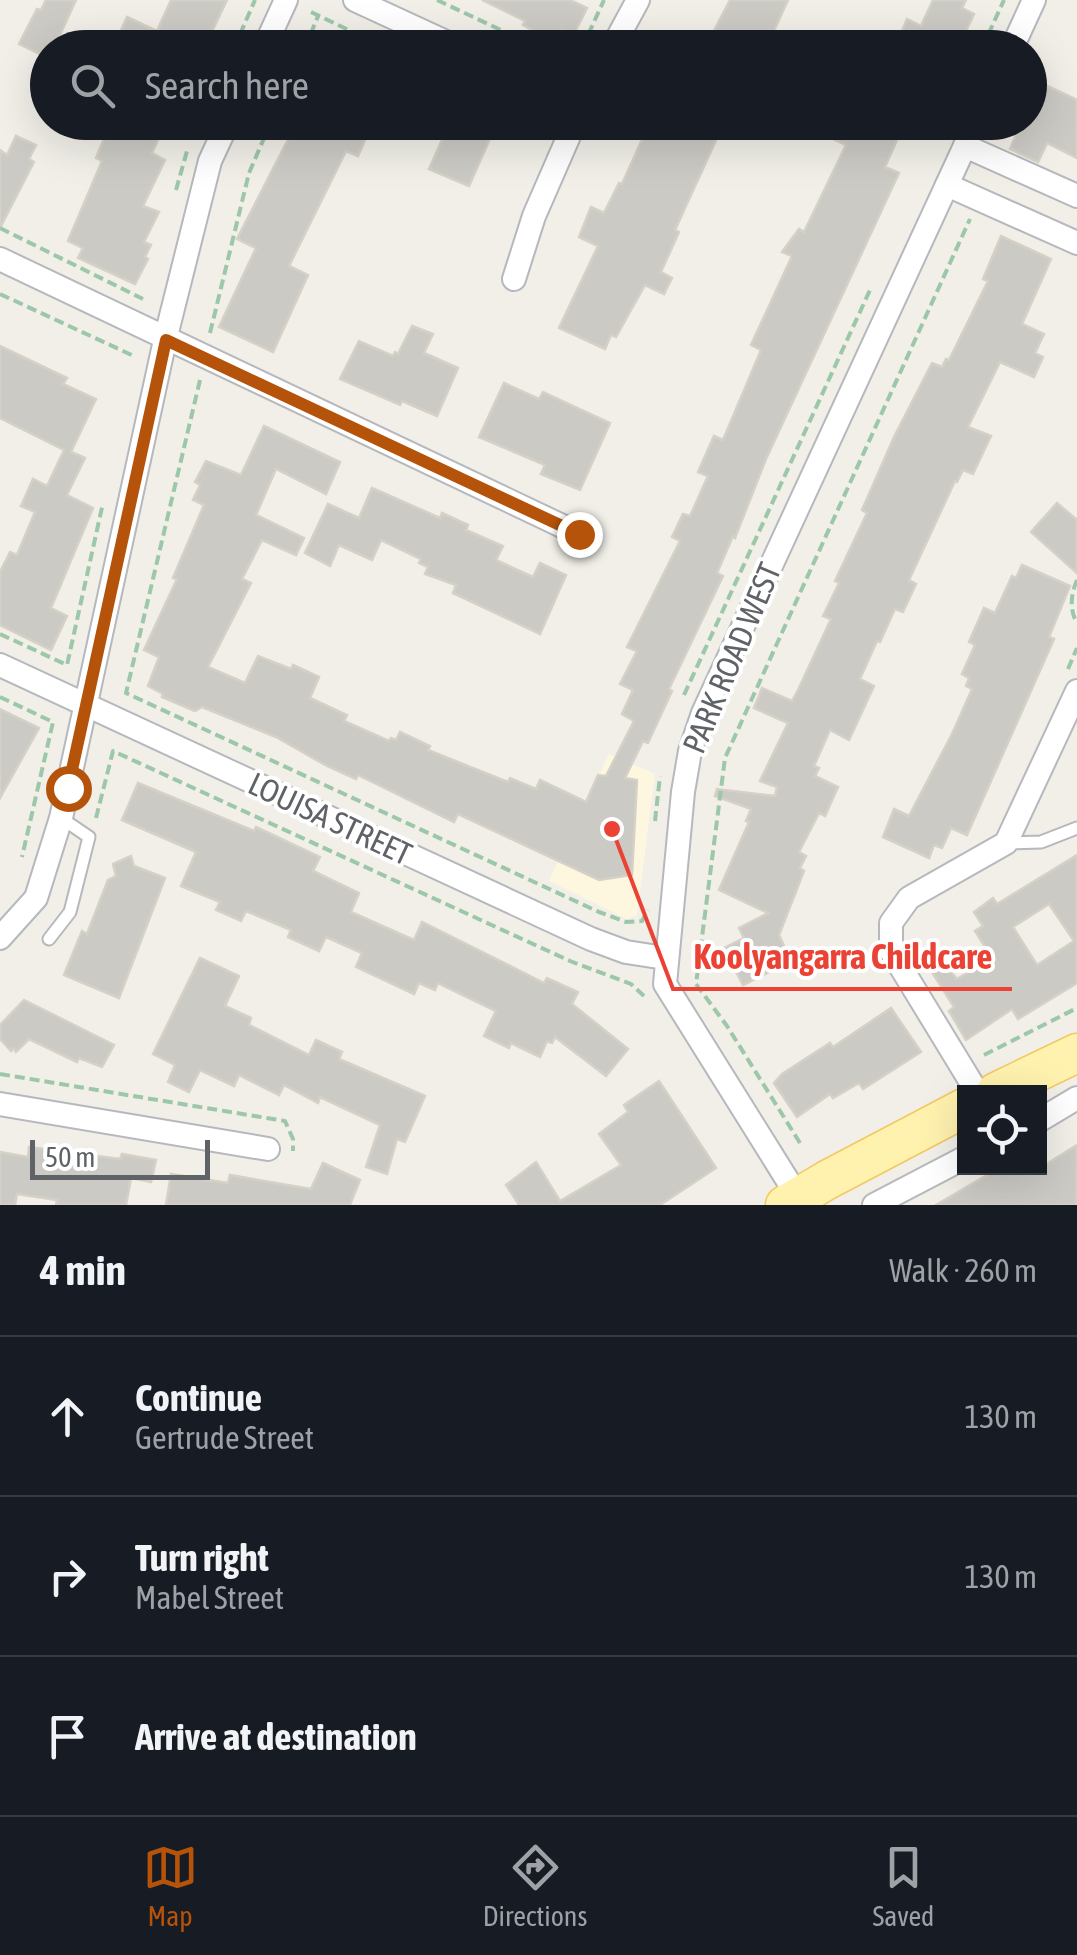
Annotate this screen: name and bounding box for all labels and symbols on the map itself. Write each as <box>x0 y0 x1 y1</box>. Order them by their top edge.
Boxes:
route end <box>557 512 603 558</box>
street label: PARK ROAD WEST <box>675 557 788 758</box>
street label: LOUISA STREET <box>243 765 418 872</box>
route start <box>46 766 92 812</box>
callout: Koolyangarra Childcare <box>673 924 1012 989</box>
text: Koolyangarra Childcare <box>694 936 992 976</box>
scale bar <box>30 1135 210 1180</box>

